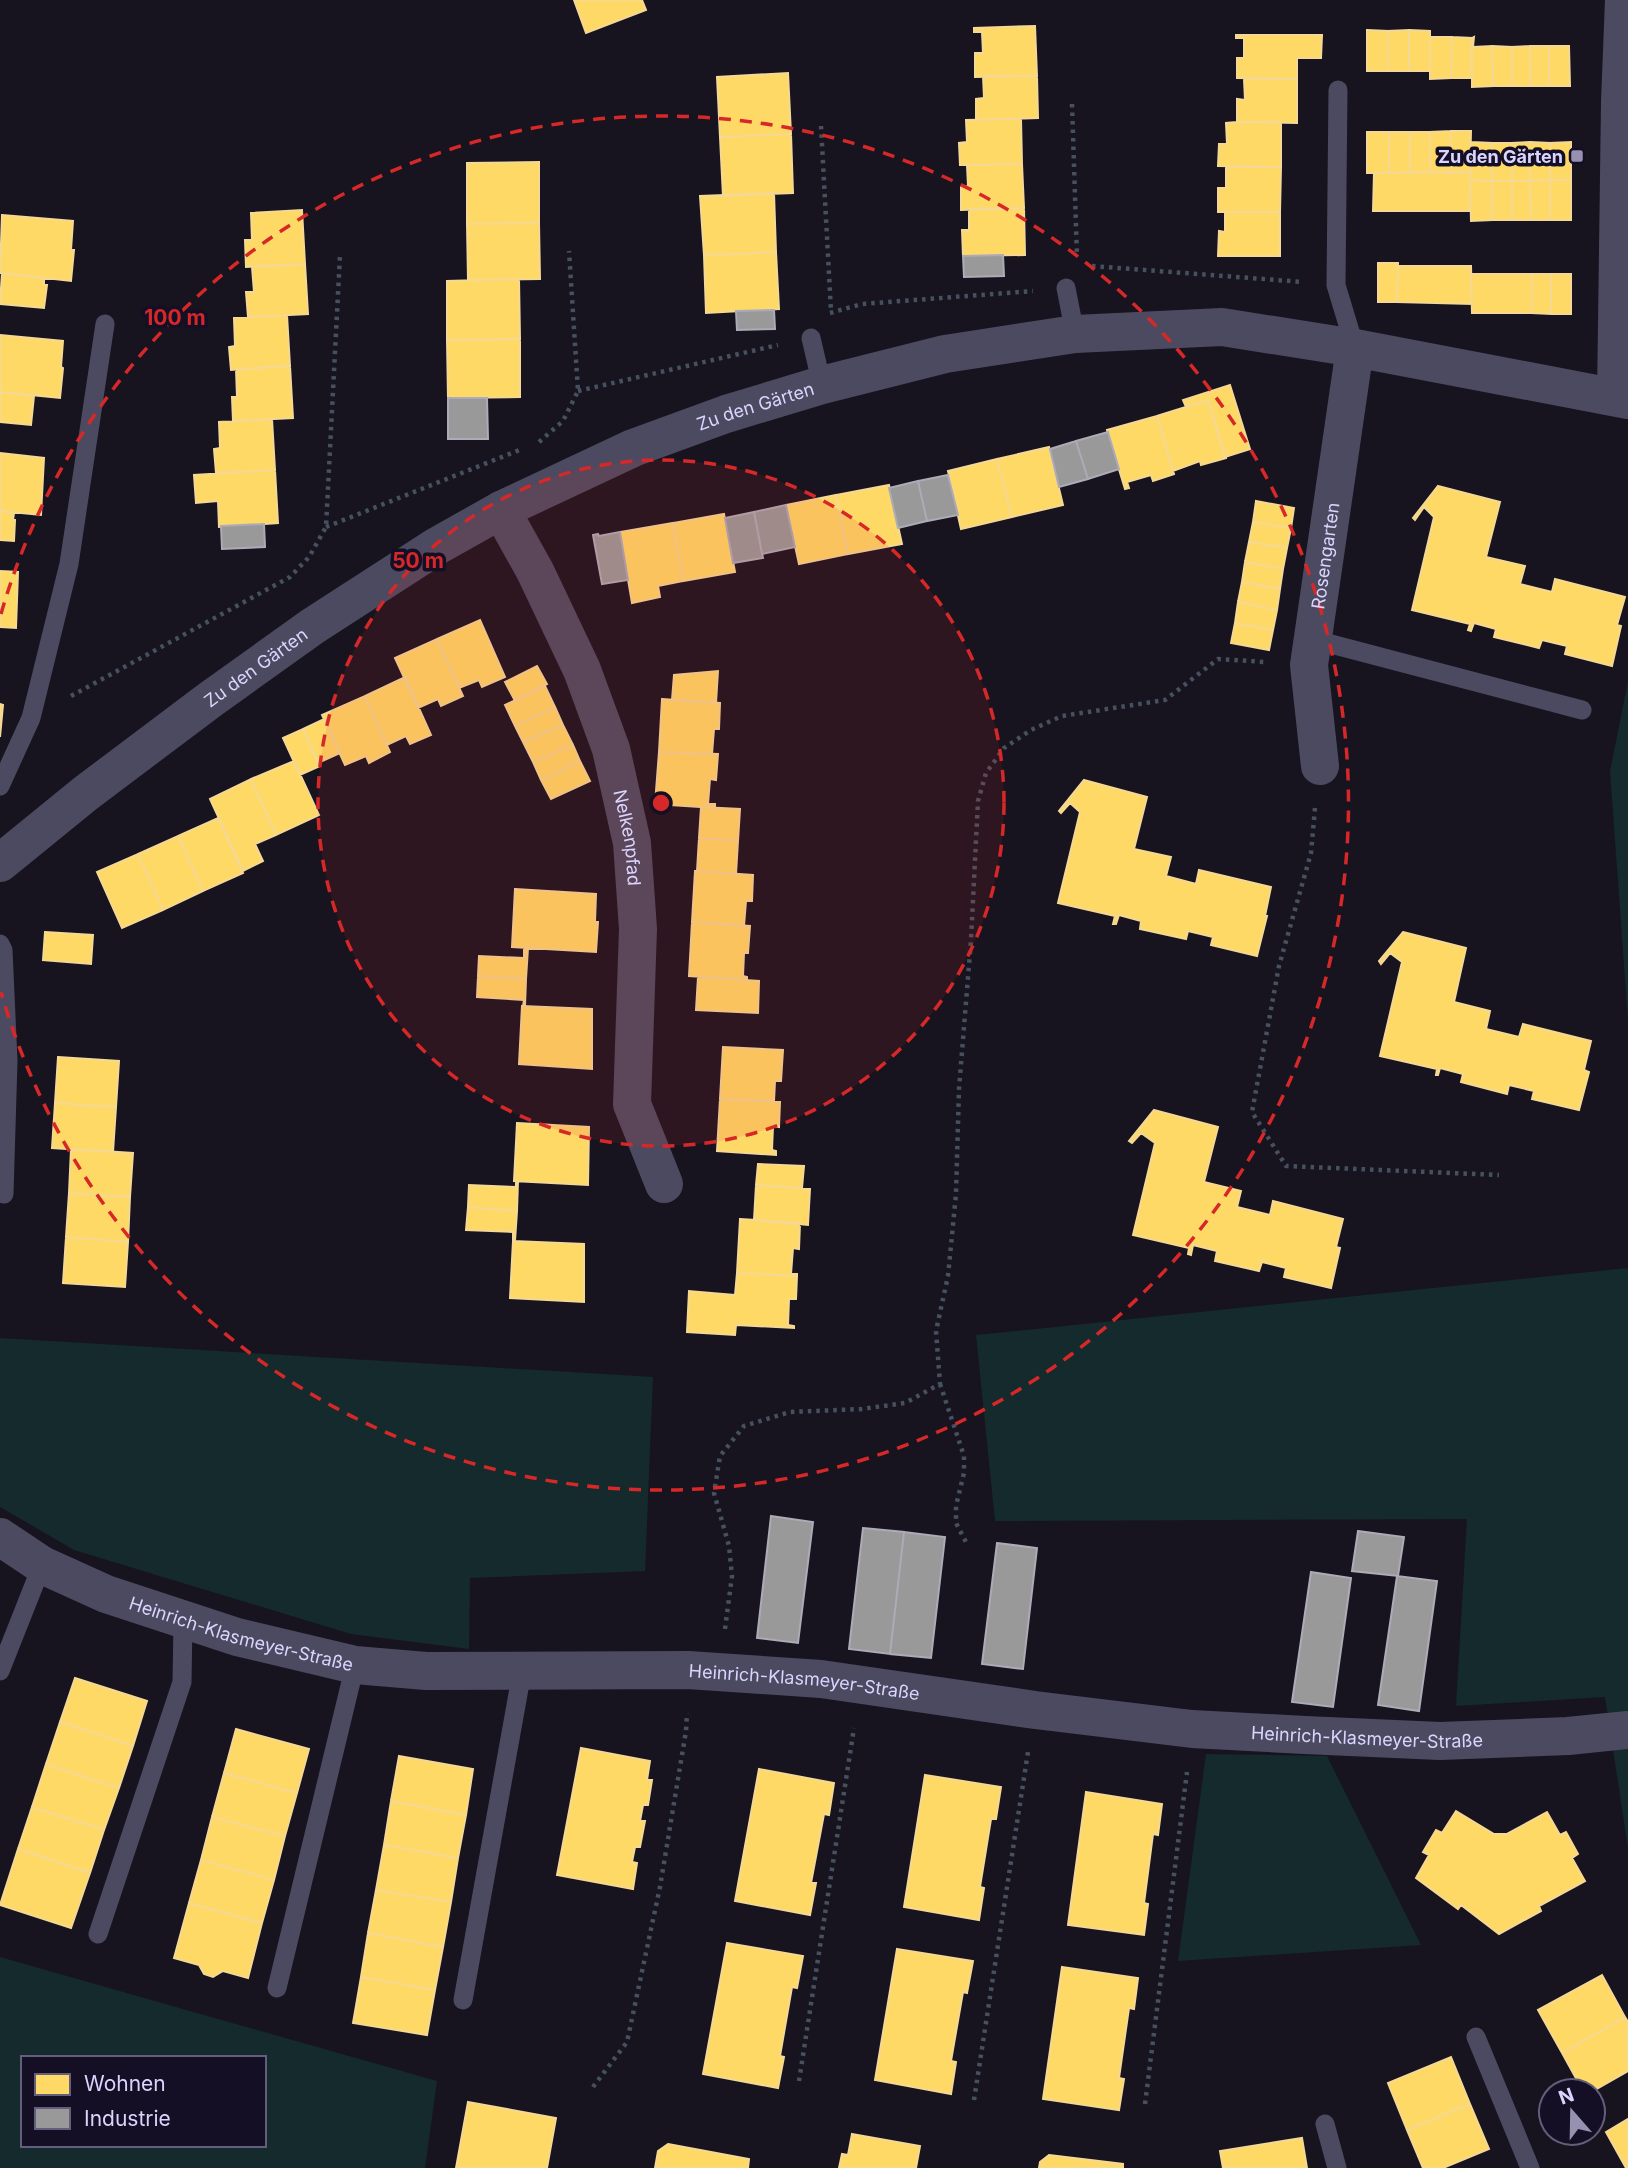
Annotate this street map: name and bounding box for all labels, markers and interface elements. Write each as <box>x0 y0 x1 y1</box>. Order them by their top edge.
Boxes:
place label: Zu den Gärten <box>1438 146 1563 167</box>
marker: Zu den Gärten <box>1569 148 1585 164</box>
text: 100 m <box>144 305 206 330</box>
street label: Zu den Gärten <box>694 378 816 434</box>
street label: Rosengarten <box>1307 501 1343 611</box>
text: 50 m <box>392 548 444 573</box>
street label: Zu den Gärten <box>200 623 311 711</box>
street label: Nelkenpfad <box>610 787 645 887</box>
centre of rings <box>649 791 673 815</box>
street label: Heinrich-Klasmeyer-Straße <box>127 1592 356 1675</box>
street label: Heinrich-Klasmeyer-Straße <box>688 1660 921 1704</box>
street label: Heinrich-Klasmeyer-Straße <box>1250 1722 1483 1752</box>
legend <box>21 2056 266 2147</box>
text: Wohnen <box>84 2071 166 2096</box>
north arrow <box>1537 2077 1607 2147</box>
text: N <box>1556 2083 1577 2110</box>
text: Industrie <box>84 2106 171 2131</box>

